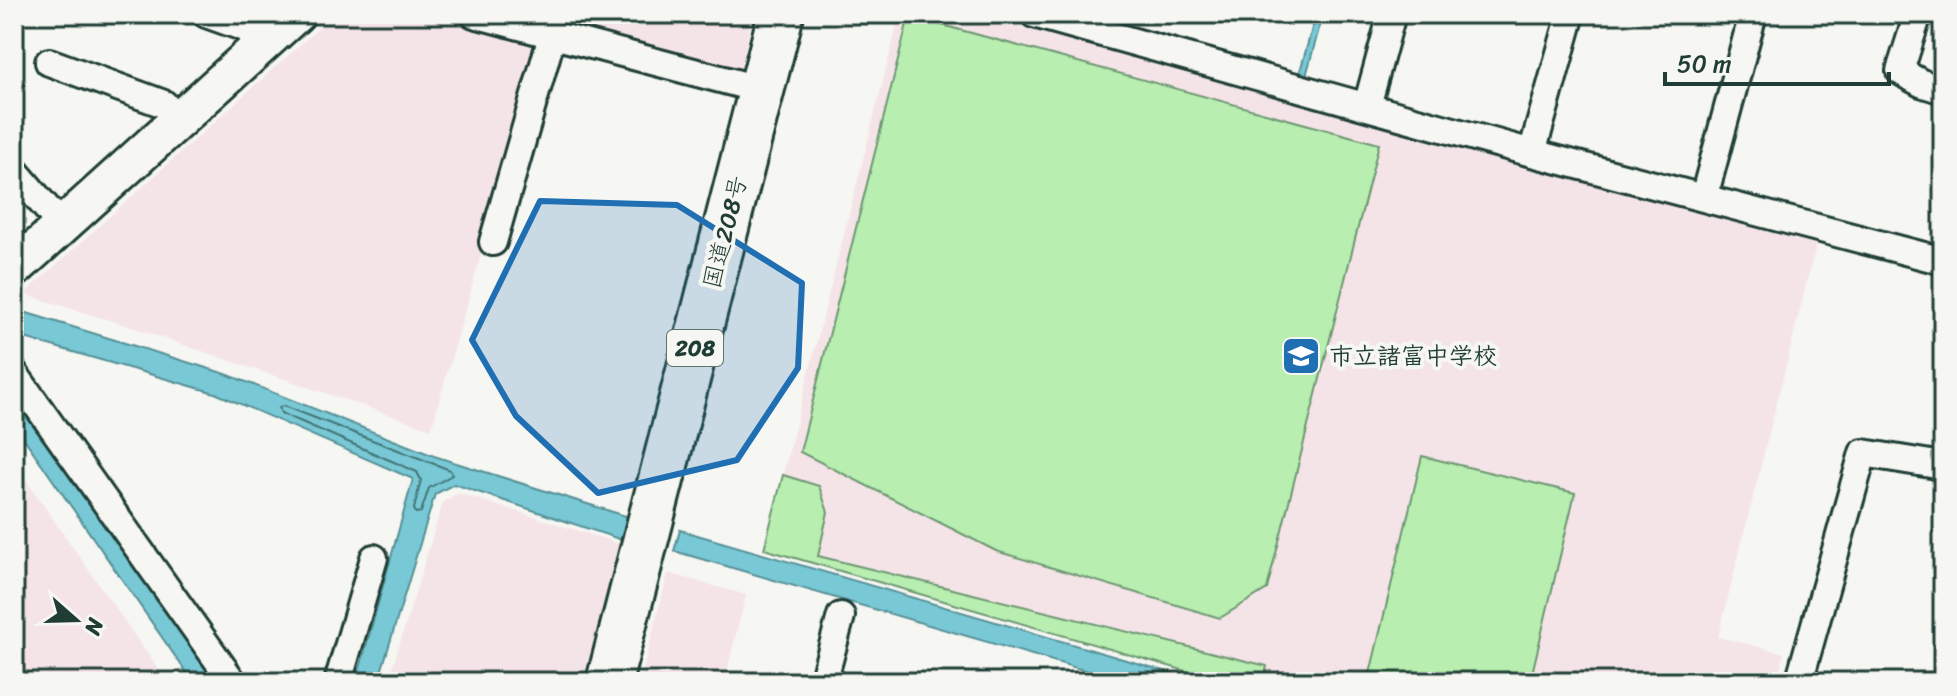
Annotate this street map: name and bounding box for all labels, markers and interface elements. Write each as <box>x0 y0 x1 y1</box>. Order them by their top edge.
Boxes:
scale bar <box>1665 36 1889 86</box>
text: 50 m <box>1677 43 1732 85</box>
street label: 国道208号 <box>691 171 759 293</box>
road number: 208 <box>667 330 723 366</box>
school or university icon: 市立諸富中学校 <box>1280 335 1322 377</box>
place label: 市立諸富中学校 <box>1329 335 1497 377</box>
north arrow <box>36 580 116 660</box>
text: N <box>73 612 116 641</box>

